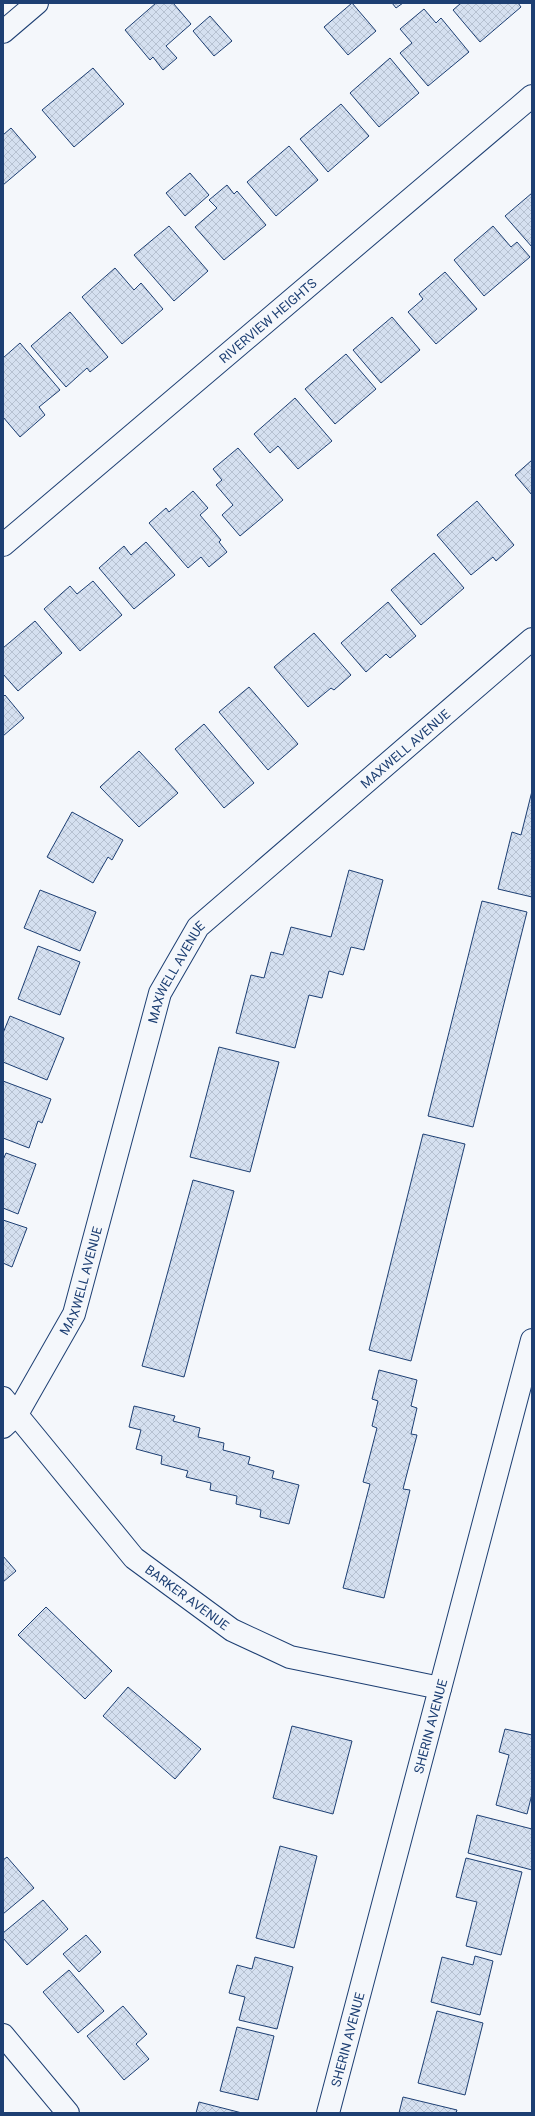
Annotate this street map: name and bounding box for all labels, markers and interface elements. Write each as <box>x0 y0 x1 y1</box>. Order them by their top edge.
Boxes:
street label: RIVERVIEW HEIGHTS <box>216 275 320 366</box>
street label: MAXWELL AVENUE <box>358 706 453 791</box>
street label: MAXWELL AVENUE <box>145 918 208 1025</box>
street label: MAXWELL AVENUE <box>57 1225 105 1338</box>
street label: BARKER AVENUE <box>142 1562 232 1633</box>
street label: SHERIN AVENUE <box>411 1677 450 1775</box>
street label: SHERIN AVENUE <box>328 1991 368 2089</box>

